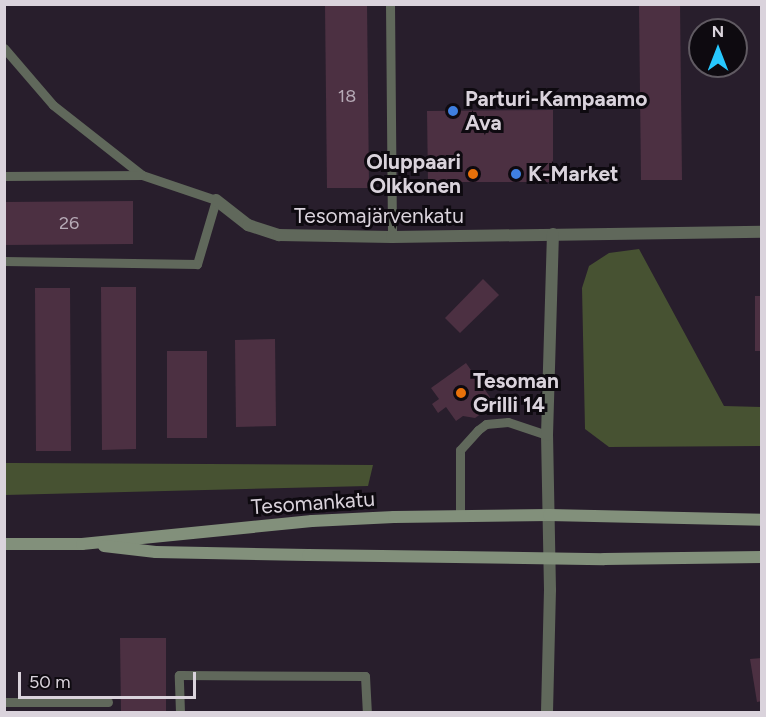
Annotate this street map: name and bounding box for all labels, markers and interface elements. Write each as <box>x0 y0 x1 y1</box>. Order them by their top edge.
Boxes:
north arrow <box>688 18 748 78</box>
text: N <box>712 22 724 41</box>
house number: 18 <box>338 85 356 107</box>
place label: Parturi-Kampaamo Ava <box>465 86 647 136</box>
marker: Parturi-Kampaamo Ava <box>446 104 460 118</box>
place label: Oluppaari Olkkonen <box>366 149 461 199</box>
place label: K-Market <box>528 161 619 187</box>
marker: Oluppaari Olkkonen <box>466 167 480 181</box>
marker: K-Market <box>509 167 523 181</box>
street label: Tesomajärvenkatu <box>294 203 464 229</box>
house number: 26 <box>59 212 79 234</box>
place label: Tesoman Grilli 14 <box>473 368 559 418</box>
marker: Tesoman Grilli 14 <box>454 386 468 400</box>
street label: Tesomankatu <box>250 486 376 520</box>
scale bar <box>21 660 200 698</box>
text: 50 m <box>29 671 71 693</box>

